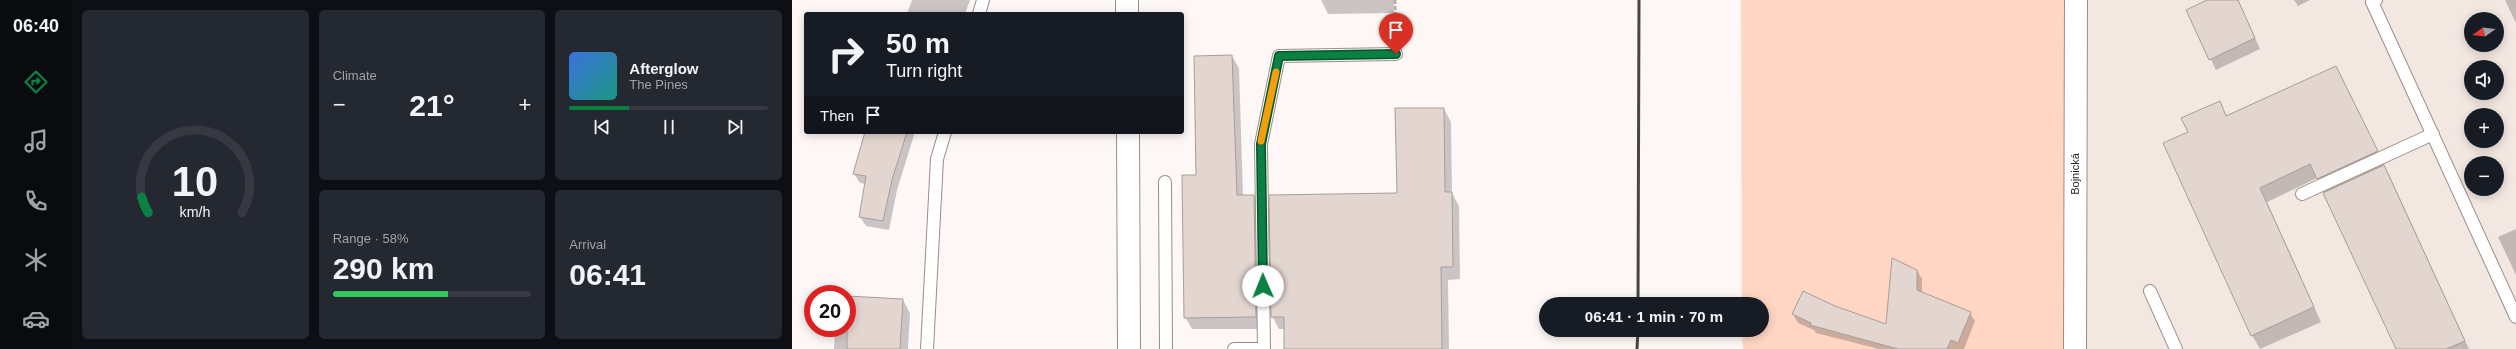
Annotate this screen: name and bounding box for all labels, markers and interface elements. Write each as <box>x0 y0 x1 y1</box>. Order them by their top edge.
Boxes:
north arrow <box>2464 12 2504 52</box>
map controls <box>2464 12 2504 196</box>
pin <box>1379 13 1413 54</box>
text: 06:40 <box>13 16 59 36</box>
icon: arrive <box>1385 19 1407 41</box>
icon: right <box>820 28 872 80</box>
text: 50 m <box>886 28 950 59</box>
text: Afterglow <box>629 60 699 77</box>
button: sound <box>2464 60 2504 100</box>
text: Turn right <box>886 61 962 81</box>
icon: directions <box>22 68 50 96</box>
text: Climate <box>333 68 377 83</box>
text: The Pines <box>629 77 688 92</box>
text: 21° <box>409 89 455 122</box>
text: − <box>333 92 346 117</box>
text: + <box>518 92 531 117</box>
icon: arrive <box>862 104 884 126</box>
text: Then <box>820 107 854 124</box>
button: + <box>2464 108 2504 148</box>
icon: previous <box>591 116 613 138</box>
icon: pause <box>658 116 680 138</box>
icon: next <box>724 116 746 138</box>
icon: music <box>22 127 50 155</box>
street label: Bojnická <box>2069 152 2081 195</box>
button: − <box>2464 156 2504 196</box>
text: 10 <box>172 157 218 204</box>
icon: phone <box>22 187 50 215</box>
text: km/h <box>180 203 211 219</box>
text: Range · 58% <box>333 231 409 246</box>
text: Arrival <box>569 237 606 252</box>
icon: climate <box>22 246 50 274</box>
text: 290 km <box>333 252 434 285</box>
text: 06:41 <box>569 258 646 291</box>
position arrow <box>1242 265 1284 307</box>
speed limit sign: 20 <box>804 285 856 337</box>
icon: car <box>22 305 50 333</box>
text: 06:41 · 1 min · 70 m <box>1585 308 1723 325</box>

